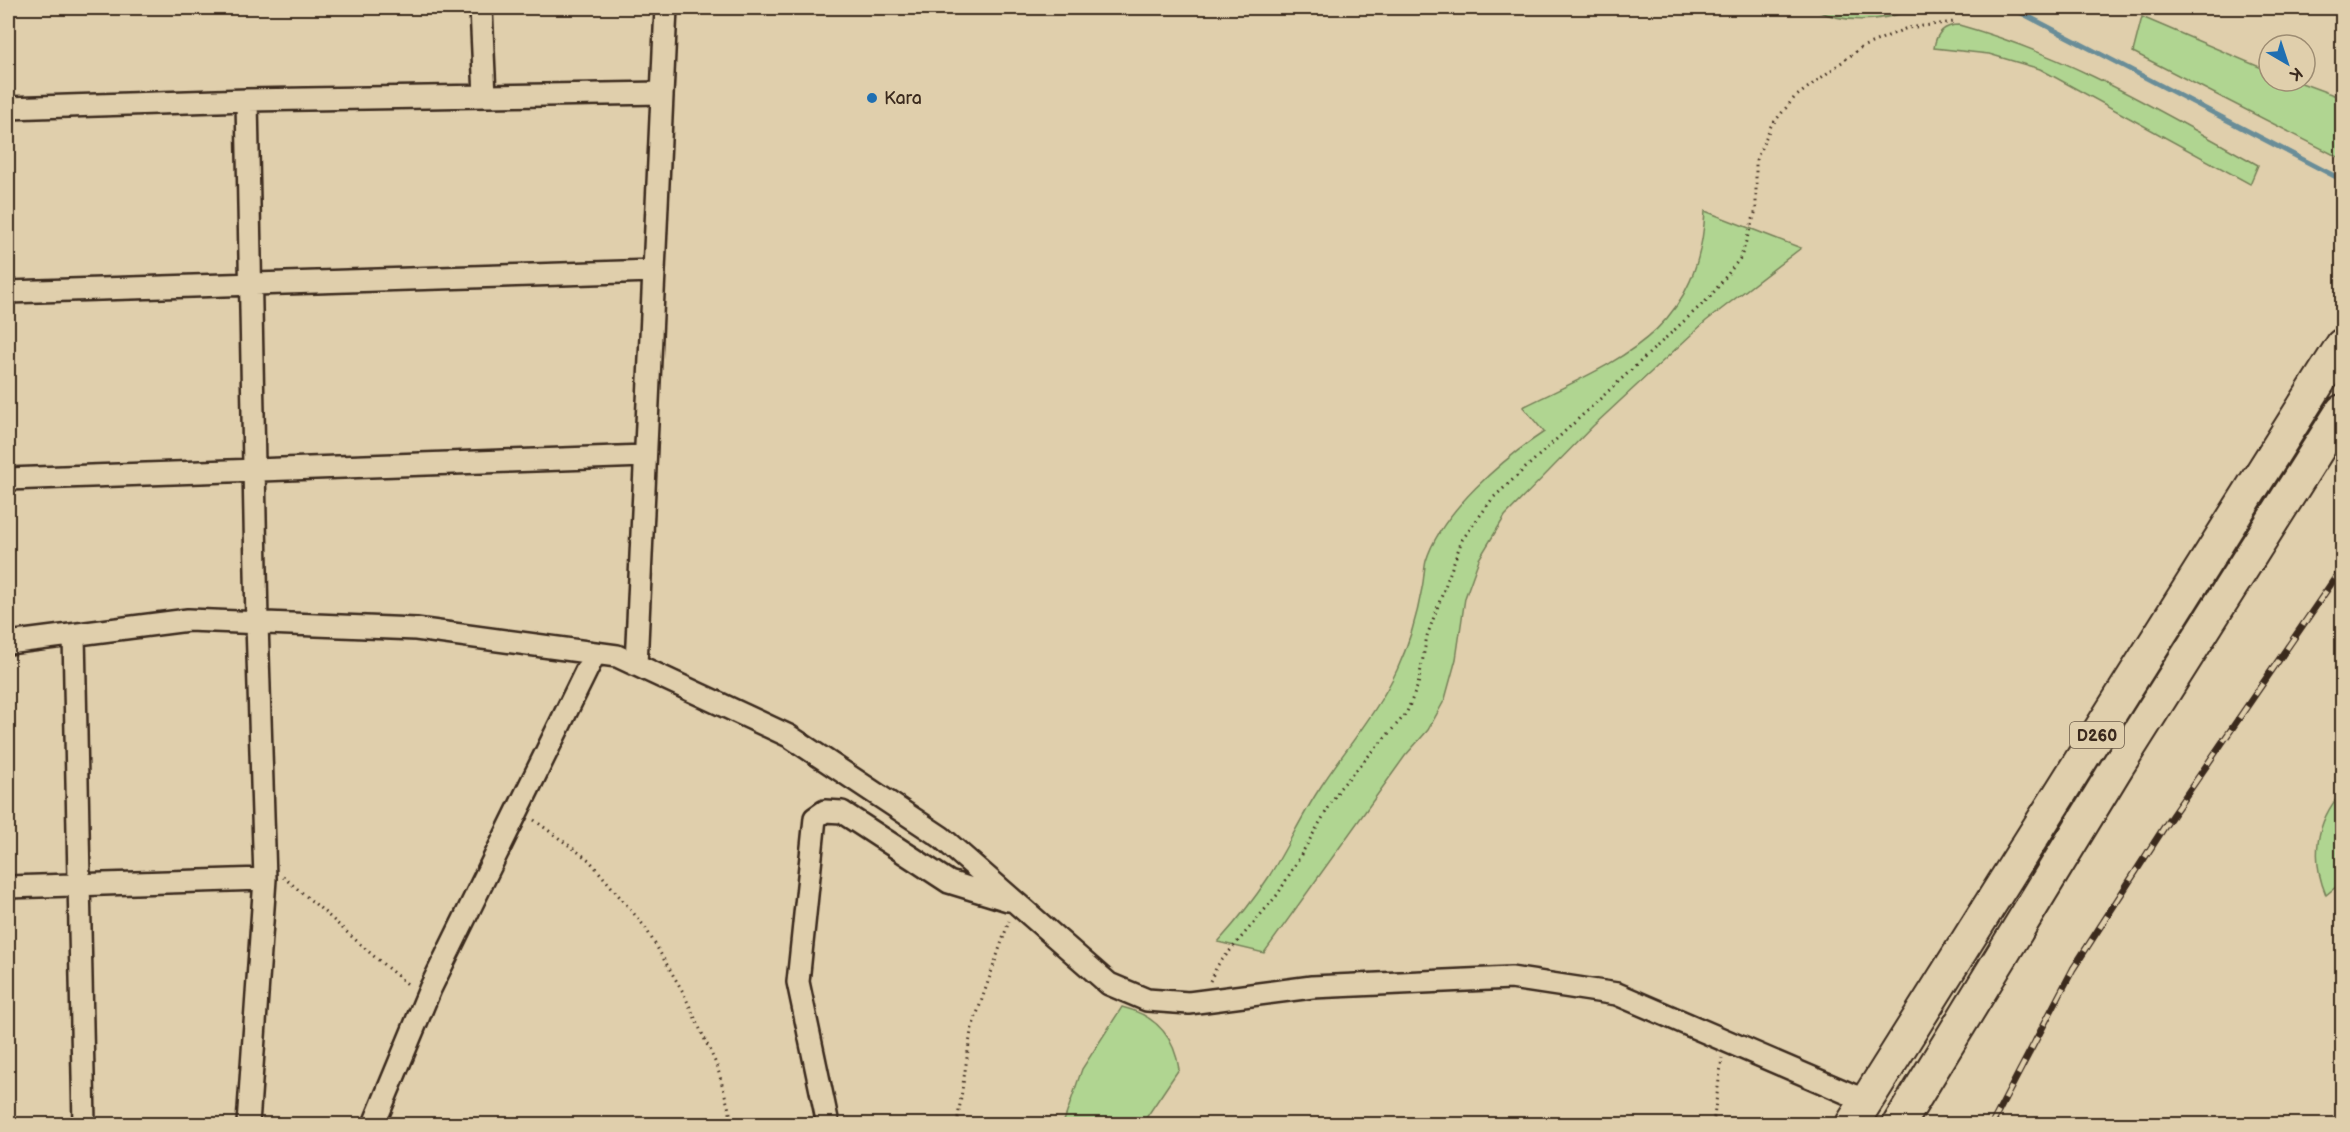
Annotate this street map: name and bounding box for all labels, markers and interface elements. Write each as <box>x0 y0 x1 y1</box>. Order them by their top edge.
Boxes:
north arrow <box>2257 33 2317 93</box>
text: K <box>2285 63 2306 84</box>
place label: Kara <box>884 88 922 109</box>
marker: Kara <box>865 91 879 105</box>
road number: D260 <box>2070 722 2124 748</box>

